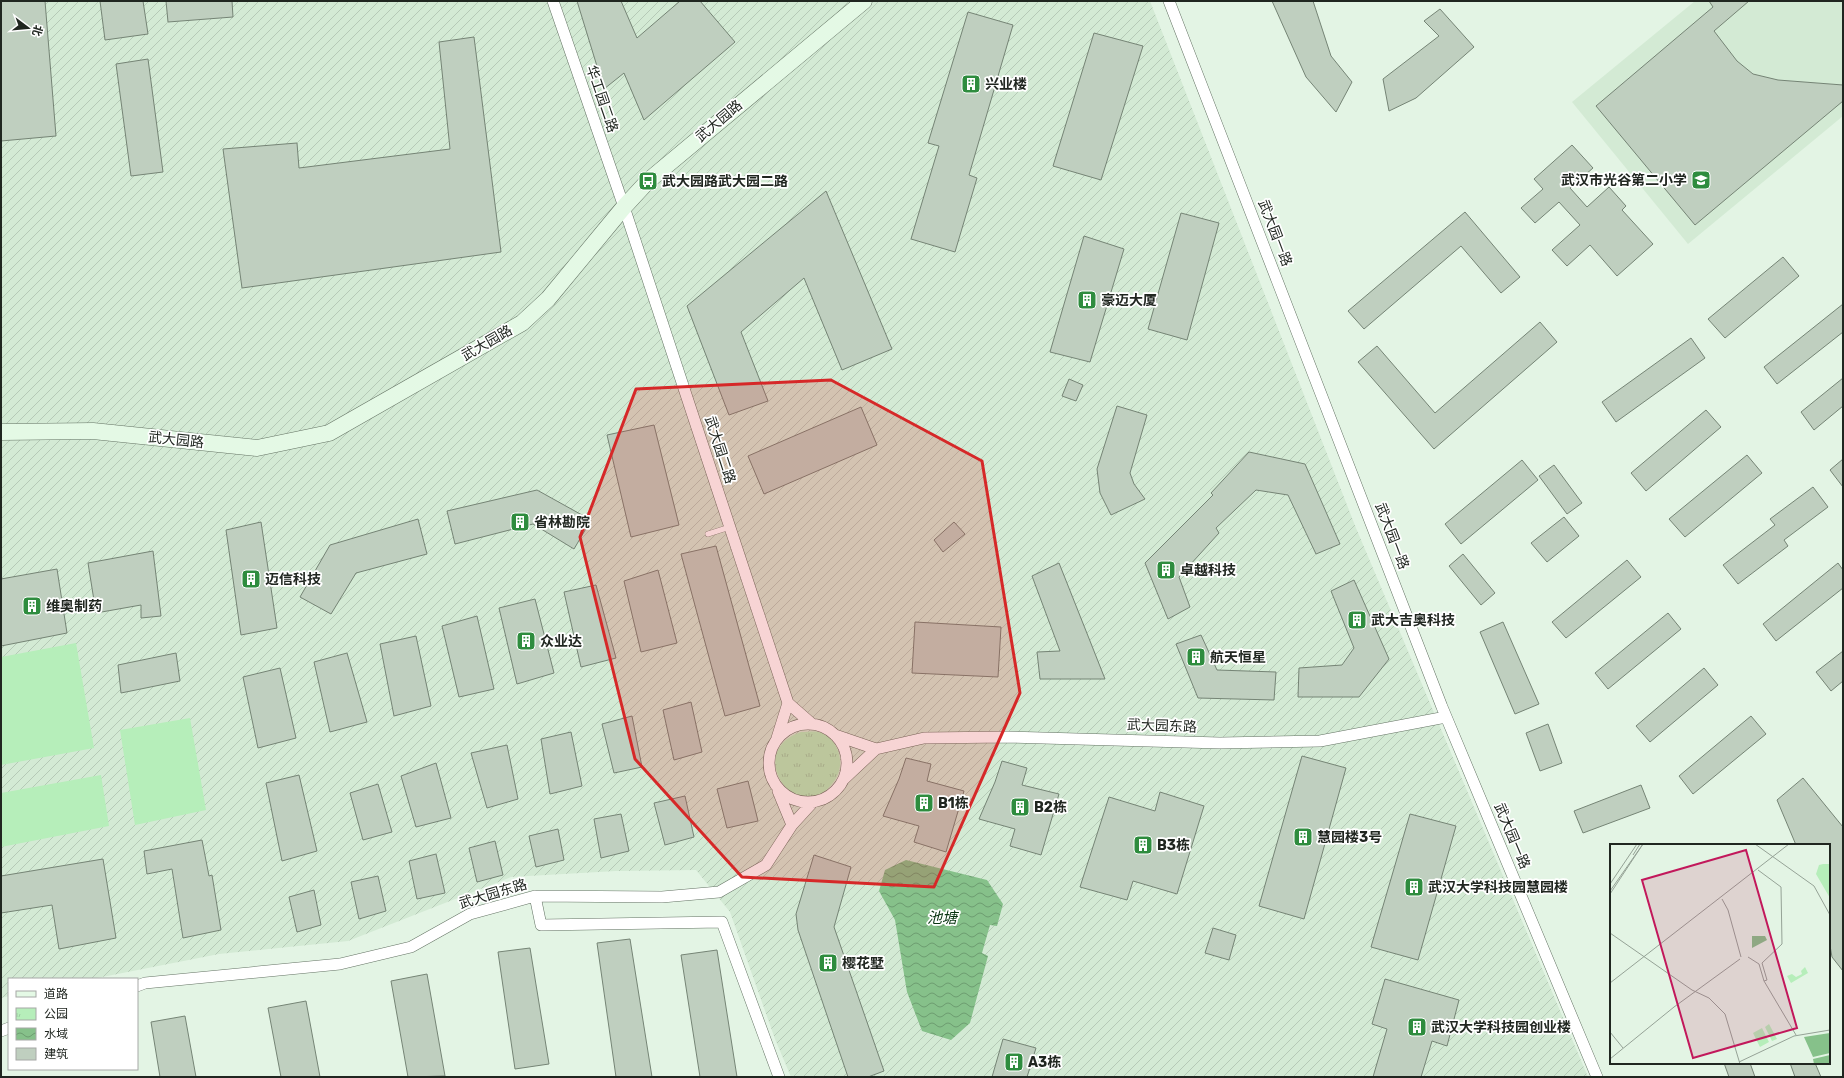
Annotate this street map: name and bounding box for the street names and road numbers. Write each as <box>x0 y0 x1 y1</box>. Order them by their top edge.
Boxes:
street label: 华工园二路 <box>583 63 621 135</box>
street label: 武大园路 <box>692 96 746 146</box>
street label: 武大园一路 <box>1255 197 1295 269</box>
street label: 武大园路 <box>459 322 515 364</box>
street label: 武大园二路 <box>701 414 739 486</box>
street label: 武大园路 <box>147 429 205 451</box>
street label: 武大园一路 <box>1372 500 1412 572</box>
street label: 武大园东路 <box>1127 716 1197 736</box>
street label: 武大园一路 <box>1491 800 1533 872</box>
street label: 武大园东路 <box>457 876 529 912</box>

